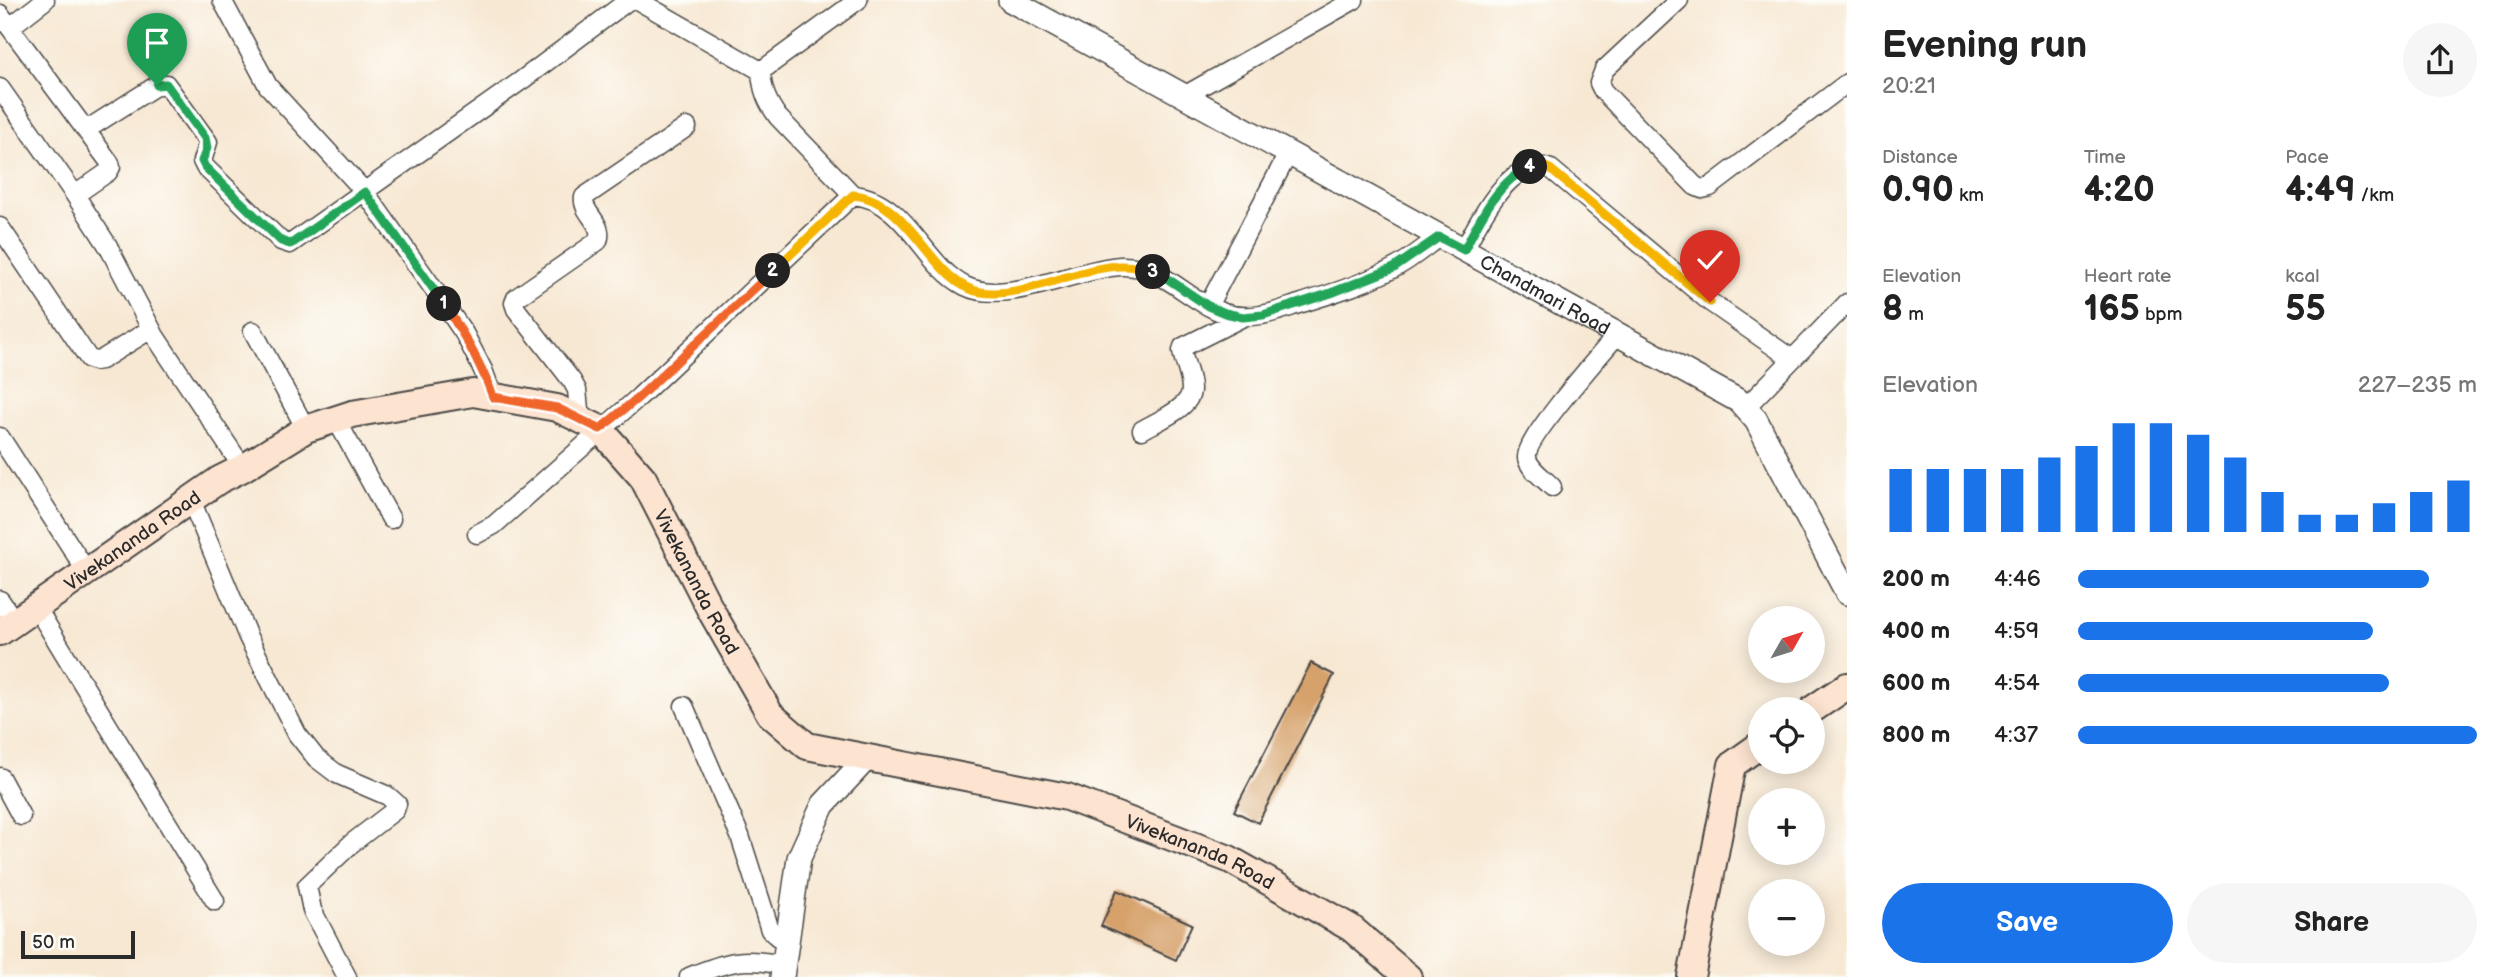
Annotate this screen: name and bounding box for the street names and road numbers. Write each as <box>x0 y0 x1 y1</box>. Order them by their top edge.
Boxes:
street label: Chandmari Road <box>1475 251 1614 341</box>
street label: Vivekananda Road <box>61 486 206 597</box>
street label: Vivekananda Road <box>648 506 743 659</box>
street label: Vivekananda Road <box>1122 810 1278 895</box>

